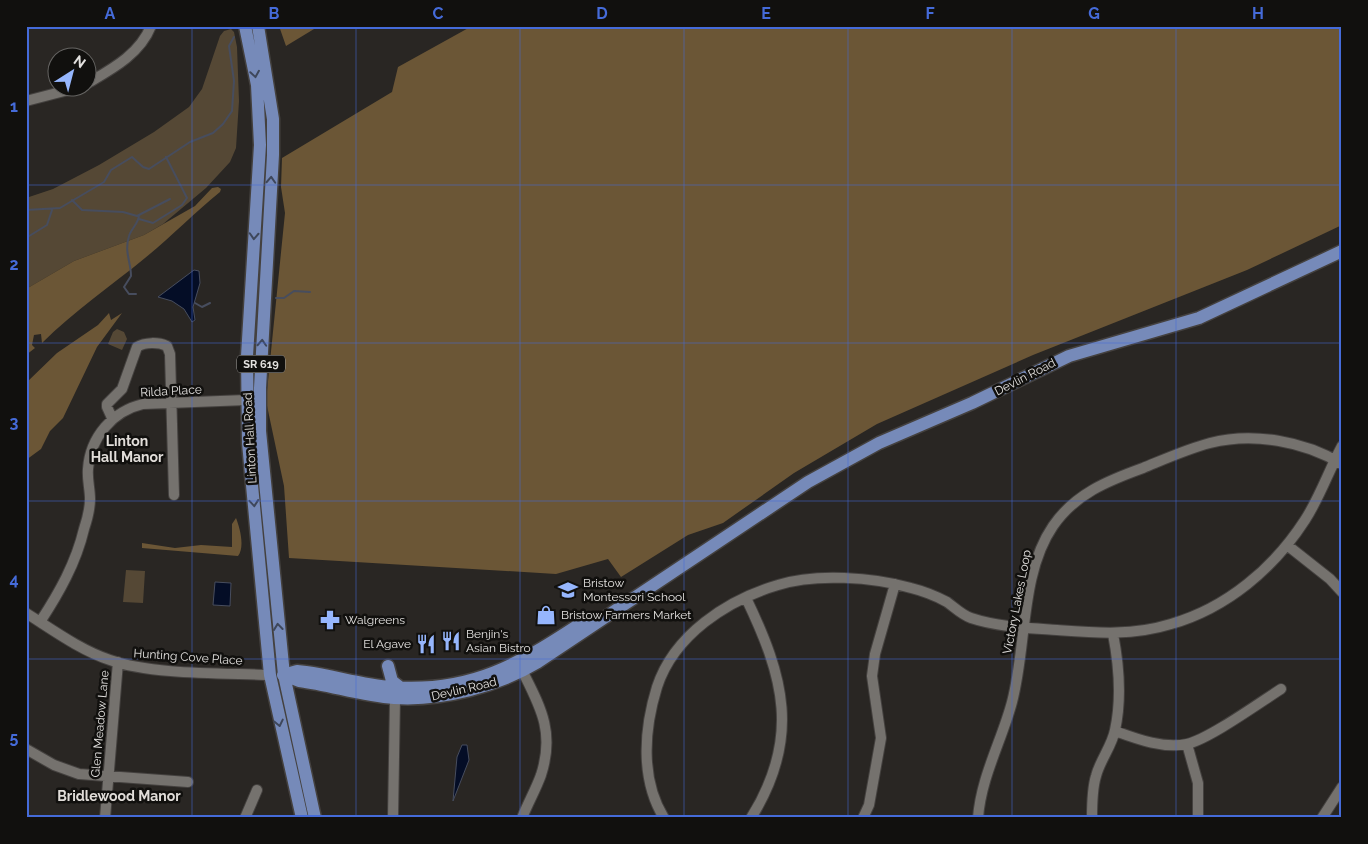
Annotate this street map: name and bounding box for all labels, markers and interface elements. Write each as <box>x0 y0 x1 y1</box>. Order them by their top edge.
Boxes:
text: A <box>105 4 116 23</box>
text: B <box>269 4 280 23</box>
text: C <box>433 4 444 23</box>
text: D <box>596 4 608 23</box>
text: E <box>761 4 771 23</box>
text: F <box>925 4 935 23</box>
text: G <box>1088 4 1100 23</box>
text: H <box>1252 4 1264 23</box>
north arrow <box>48 48 98 98</box>
text: N <box>71 52 89 71</box>
one-way arrow <box>249 70 259 78</box>
text: 1 <box>10 97 18 116</box>
one-way arrow <box>266 176 277 184</box>
one-way arrow <box>248 232 259 240</box>
text: 2 <box>9 255 19 274</box>
one-way arrow <box>257 338 268 346</box>
road number: SR 619 <box>237 356 285 372</box>
street label: Devlin Road <box>992 356 1058 398</box>
street label: Rilda Place <box>140 382 202 400</box>
street label: Linton Hall Road <box>241 392 259 484</box>
text: 3 <box>10 413 19 432</box>
district label: Linton Hall Manor <box>91 433 164 465</box>
one-way arrow <box>248 499 259 507</box>
street label: Victory Lakes Loop <box>1000 549 1034 655</box>
text: 4 <box>9 570 19 589</box>
place label: Bristow Montessori School <box>583 576 686 604</box>
school or university icon: Bristow Montessori School <box>557 579 579 601</box>
shop icon: Bristow Farmers Market <box>535 604 557 626</box>
place label: Bristow Farmers Market <box>561 608 691 622</box>
pharmacy icon: Walgreens <box>319 609 341 631</box>
place label: Walgreens <box>345 613 405 627</box>
one-way arrow <box>273 622 284 630</box>
place label: Benjin's Asian Bistro <box>466 627 531 655</box>
restaurant icon: Benjin's Asian Bistro <box>440 630 462 652</box>
restaurant icon: El Agave <box>415 633 437 655</box>
place label: El Agave <box>363 637 411 651</box>
street label: Hunting Cove Place <box>133 646 243 668</box>
street label: Glen Meadow Lane <box>88 670 112 778</box>
street label: Devlin Road <box>430 675 498 703</box>
one-way arrow <box>274 718 284 727</box>
text: 5 <box>10 728 19 747</box>
district label: Bridlewood Manor <box>57 788 181 804</box>

